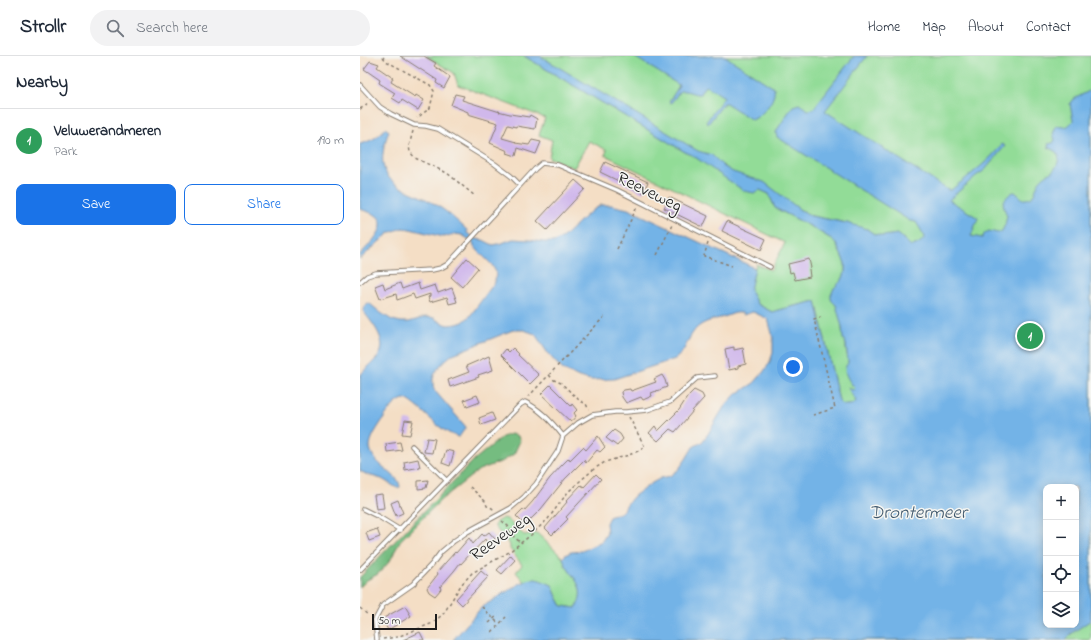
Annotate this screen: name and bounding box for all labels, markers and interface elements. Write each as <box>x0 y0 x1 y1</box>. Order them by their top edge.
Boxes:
search box <box>90 10 370 46</box>
text: Strollr <box>20 14 66 41</box>
icon: search <box>104 17 126 39</box>
text: Search here <box>136 17 208 39</box>
text: Home <box>868 17 900 38</box>
text: Map <box>922 17 946 38</box>
text: About <box>968 17 1004 38</box>
text: Contact <box>1026 17 1071 38</box>
text: Nearby <box>16 70 68 95</box>
text: Veluwerandmeren <box>54 120 161 142</box>
text: 1 <box>27 131 31 150</box>
text: 190 m <box>317 131 344 150</box>
text: Park <box>54 142 78 161</box>
street label: Reeveweg <box>612 166 686 221</box>
button: Save <box>16 184 176 225</box>
button: Share <box>184 184 344 225</box>
pin: 1 <box>1017 321 1043 351</box>
your location <box>783 357 803 377</box>
map controls <box>1043 484 1079 628</box>
button: + <box>1043 484 1079 520</box>
water label: Drontermeer <box>869 500 969 527</box>
street label: Reeveweg <box>465 507 538 569</box>
button: − <box>1043 520 1079 556</box>
button: locate <box>1043 556 1079 592</box>
button: layers <box>1043 592 1079 628</box>
scale bar <box>372 612 437 631</box>
text: 50 m <box>378 613 400 629</box>

